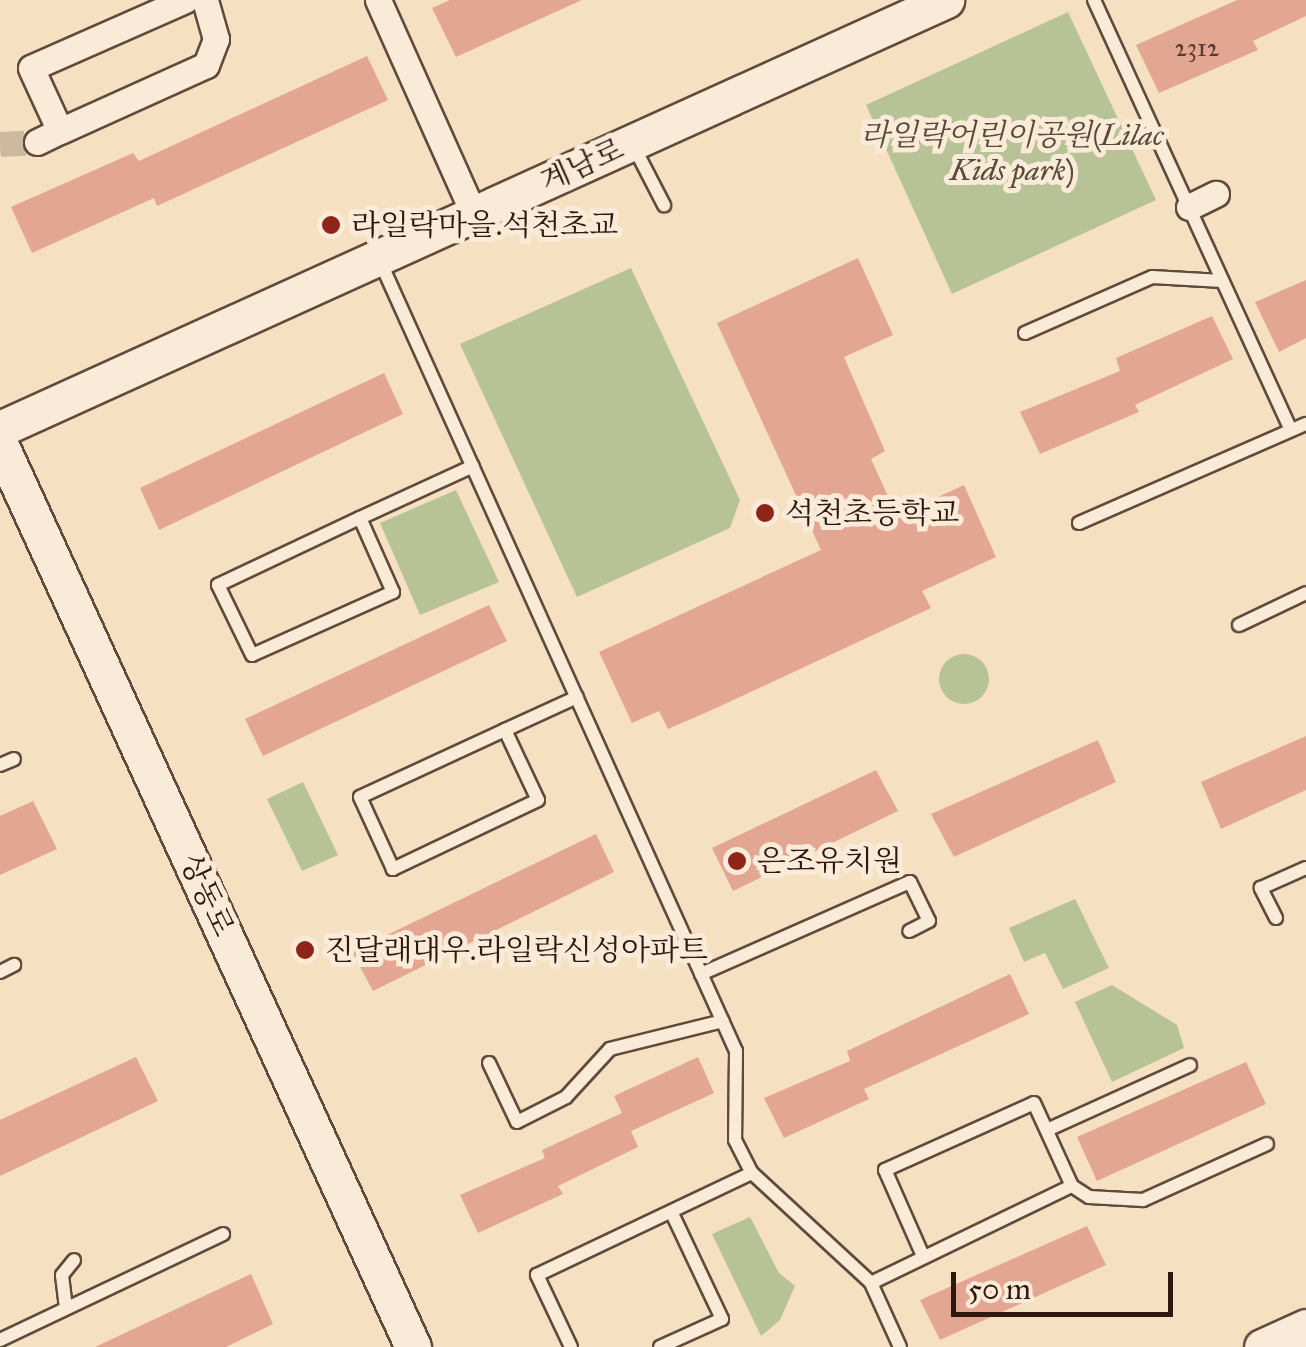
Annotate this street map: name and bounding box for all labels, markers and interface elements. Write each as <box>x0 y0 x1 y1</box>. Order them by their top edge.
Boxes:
house number: 2312 <box>1175 33 1219 63</box>
park label: 라일락어린이공원(Lilac Kids park) <box>860 117 1164 188</box>
street label: 계남로 <box>535 131 629 199</box>
place label: 라일락마을.석천초교 <box>351 207 618 243</box>
marker: 라일락마을.석천초교 <box>320 214 342 236</box>
place label: 석천초등학교 <box>785 495 959 531</box>
marker: 석천초등학교 <box>754 502 776 524</box>
place label: 은조유치원 <box>757 843 902 879</box>
street label: 상동로 <box>172 848 242 942</box>
marker: 은조유치원 <box>726 850 748 872</box>
place label: 진달래대우.라일락신성아파트 <box>325 932 708 968</box>
marker: 진달래대우.라일락신성아파트 <box>294 939 316 961</box>
scale bar <box>956 1252 1178 1314</box>
text: 50 m <box>968 1271 1031 1307</box>

